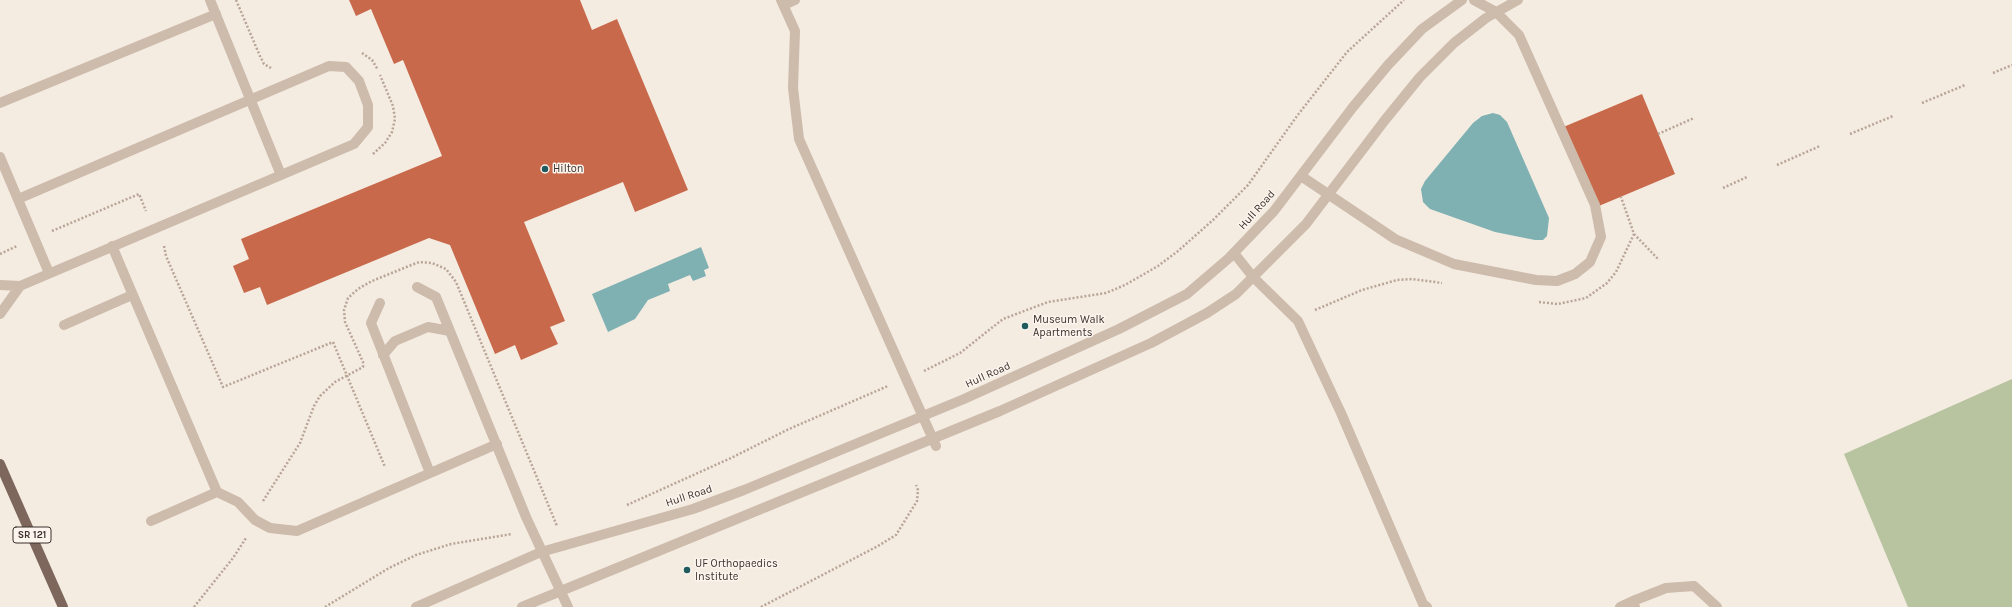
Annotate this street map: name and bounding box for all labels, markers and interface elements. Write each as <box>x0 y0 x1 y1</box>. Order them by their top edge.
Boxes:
place label: Hilton <box>553 162 583 176</box>
marker: Hilton <box>540 164 550 174</box>
street label: Hull Road <box>1236 188 1278 232</box>
place label: Museum Walk Apartments <box>1033 313 1105 339</box>
marker: Museum Walk Apartments <box>1020 321 1030 331</box>
street label: Hull Road <box>963 359 1013 391</box>
street label: Hull Road <box>664 482 714 510</box>
road number: SR 121 <box>13 527 51 543</box>
place label: UF Orthopaedics Institute <box>695 557 778 583</box>
marker: UF Orthopaedics Institute <box>682 565 692 575</box>

